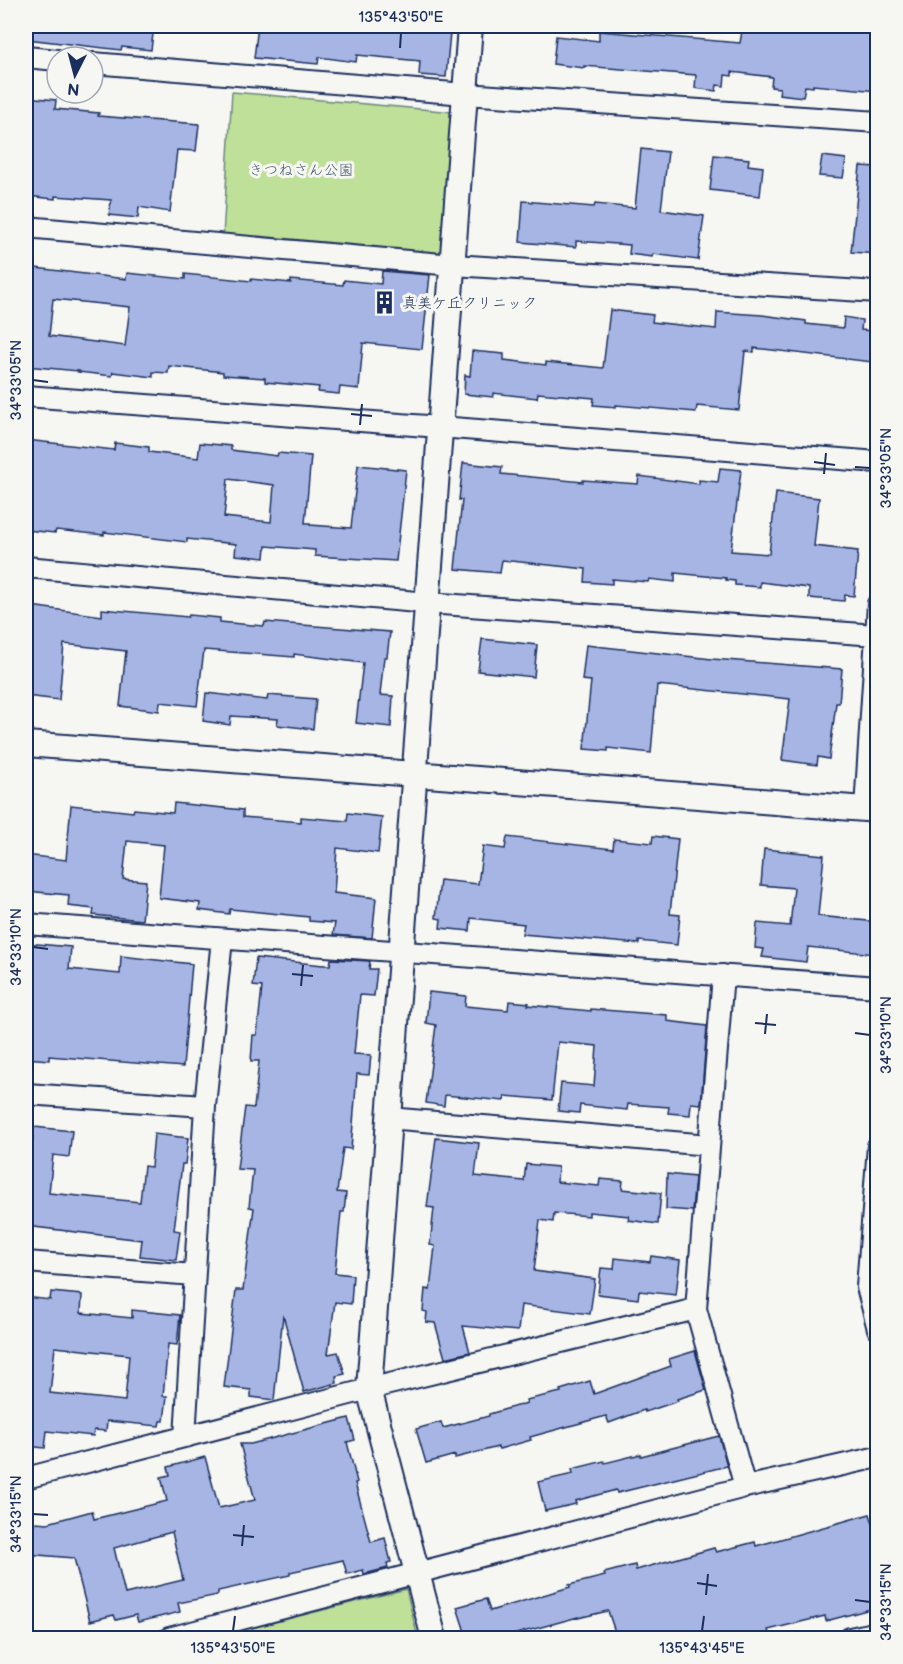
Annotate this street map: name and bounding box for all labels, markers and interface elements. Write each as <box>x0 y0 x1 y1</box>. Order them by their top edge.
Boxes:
text: 135°43'50"E <box>359 8 444 27</box>
north arrow <box>45 45 105 105</box>
text: N <box>67 78 81 99</box>
park label: きつねさん公園 <box>248 161 354 180</box>
building icon: 真美ケ丘クリニック <box>371 290 397 316</box>
place label: 真美ケ丘クリニック <box>402 294 537 313</box>
text: 34°33'05"N <box>7 340 26 420</box>
text: 34°33'05"N <box>877 428 896 508</box>
text: 34°33'10"N <box>7 908 26 986</box>
text: 34°33'10"N <box>877 996 896 1074</box>
text: 34°33'15"N <box>7 1475 26 1553</box>
text: 34°33'15"N <box>877 1563 896 1641</box>
text: 135°43'50"E <box>191 1639 276 1658</box>
text: 135°43'45"E <box>659 1639 745 1658</box>

